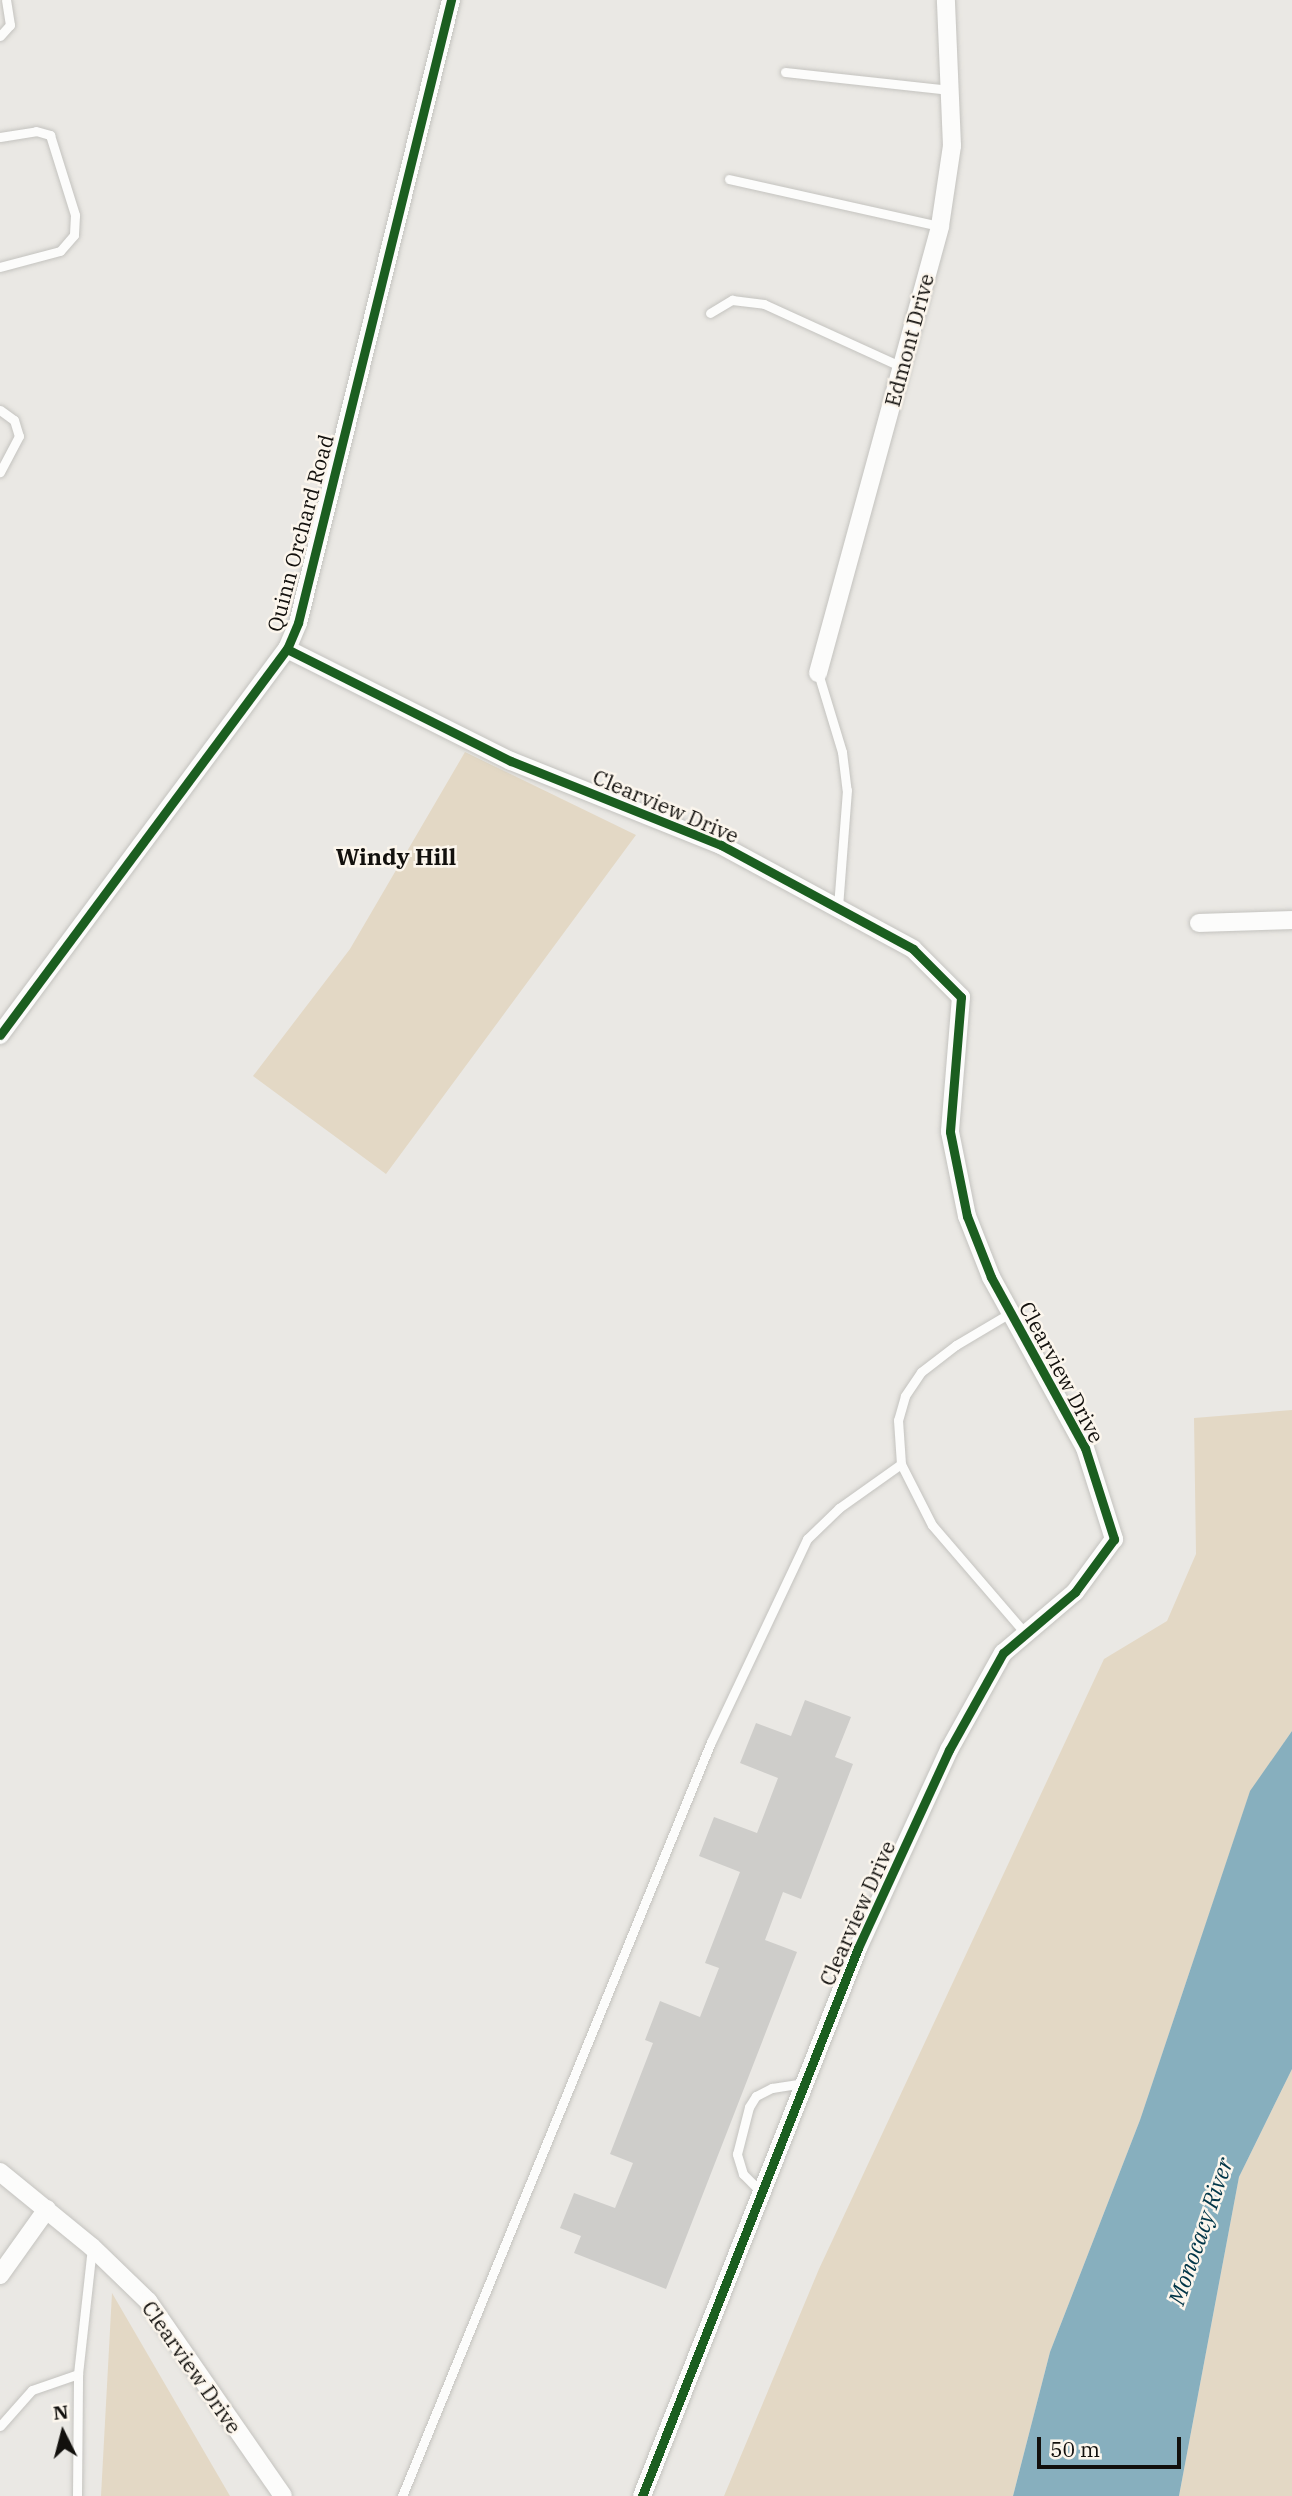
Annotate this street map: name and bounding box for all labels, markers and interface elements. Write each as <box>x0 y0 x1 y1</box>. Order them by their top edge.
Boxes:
street label: Edmont Drive <box>879 271 939 409</box>
street label: Quinn Orchard Road <box>262 432 338 634</box>
street label: Clearview Drive <box>589 764 743 848</box>
district label: Windy Hill <box>336 842 456 870</box>
street label: Clearview Drive <box>1014 1297 1110 1447</box>
street label: Clearview Drive <box>814 1837 900 1989</box>
water label: Monocacy River <box>1162 2154 1238 2308</box>
street label: Clearview Drive <box>137 2296 247 2438</box>
north arrow <box>28 2398 98 2468</box>
text: N <box>52 2399 70 2425</box>
scale bar <box>1040 2422 1184 2466</box>
text: 50 m <box>1050 2435 1100 2463</box>

